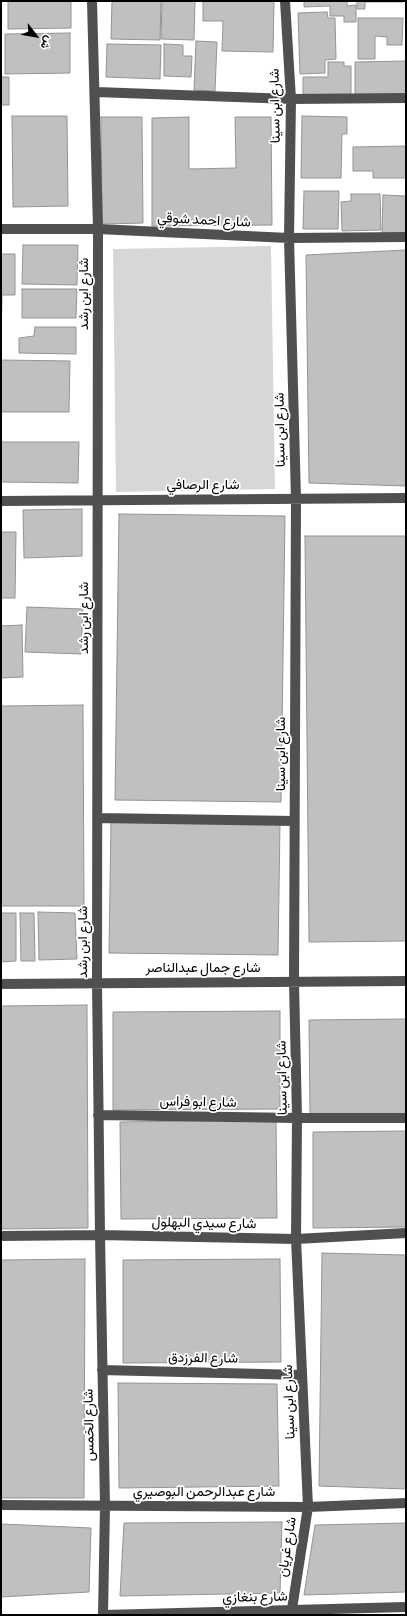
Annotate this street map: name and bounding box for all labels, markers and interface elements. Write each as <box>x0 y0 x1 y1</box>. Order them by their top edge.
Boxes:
north arrow <box>16 16 56 56</box>
text: ش <box>39 34 55 51</box>
street label: شارع ابن سينا <box>266 68 284 144</box>
street label: شارع احمد شوقي <box>157 209 251 231</box>
street label: شارع ابن رشد <box>76 258 92 330</box>
street label: شارع ابن سينا <box>271 392 289 468</box>
street label: شارع الرصافي <box>167 477 239 493</box>
street label: شارع ابن رشد <box>76 582 92 654</box>
street label: شارع ابن سينا <box>273 717 289 791</box>
street label: شارع ابن رشد <box>75 906 91 978</box>
street label: شارع جمال عبدالناصر <box>145 960 261 976</box>
street label: شارع ابن سينا <box>273 1040 291 1116</box>
street label: شارع ابو فراس <box>159 1093 237 1111</box>
street label: شارع سيدي البهلول <box>151 1214 257 1232</box>
street label: شارع الفرزدق <box>168 1349 238 1367</box>
street label: شارع ابن سينا <box>279 1364 299 1440</box>
street label: شارع الخمس <box>80 1389 98 1461</box>
street label: شارع عبدالرحمن البوصيري <box>133 1484 275 1500</box>
street label: شارع غريان <box>274 1516 300 1578</box>
street label: شارع بنغازي <box>222 1588 288 1606</box>

